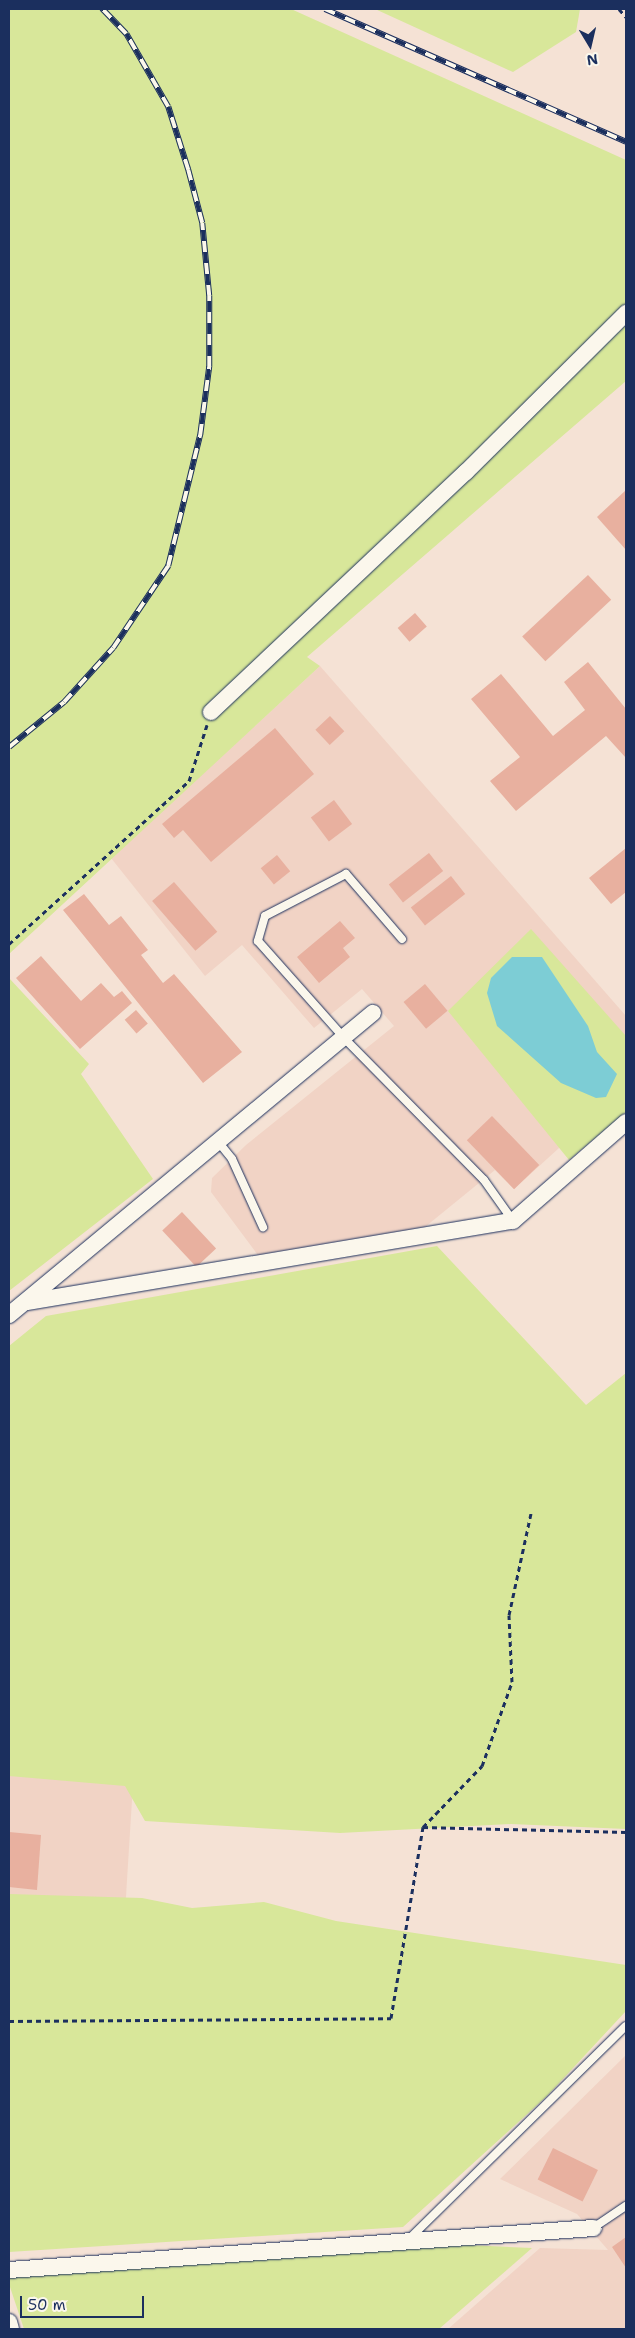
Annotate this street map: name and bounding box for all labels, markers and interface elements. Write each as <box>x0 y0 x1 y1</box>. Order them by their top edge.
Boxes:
north arrow <box>565 20 615 70</box>
text: N <box>585 50 599 70</box>
scale bar <box>22 2286 146 2318</box>
text: 50 m <box>28 2295 66 2315</box>

